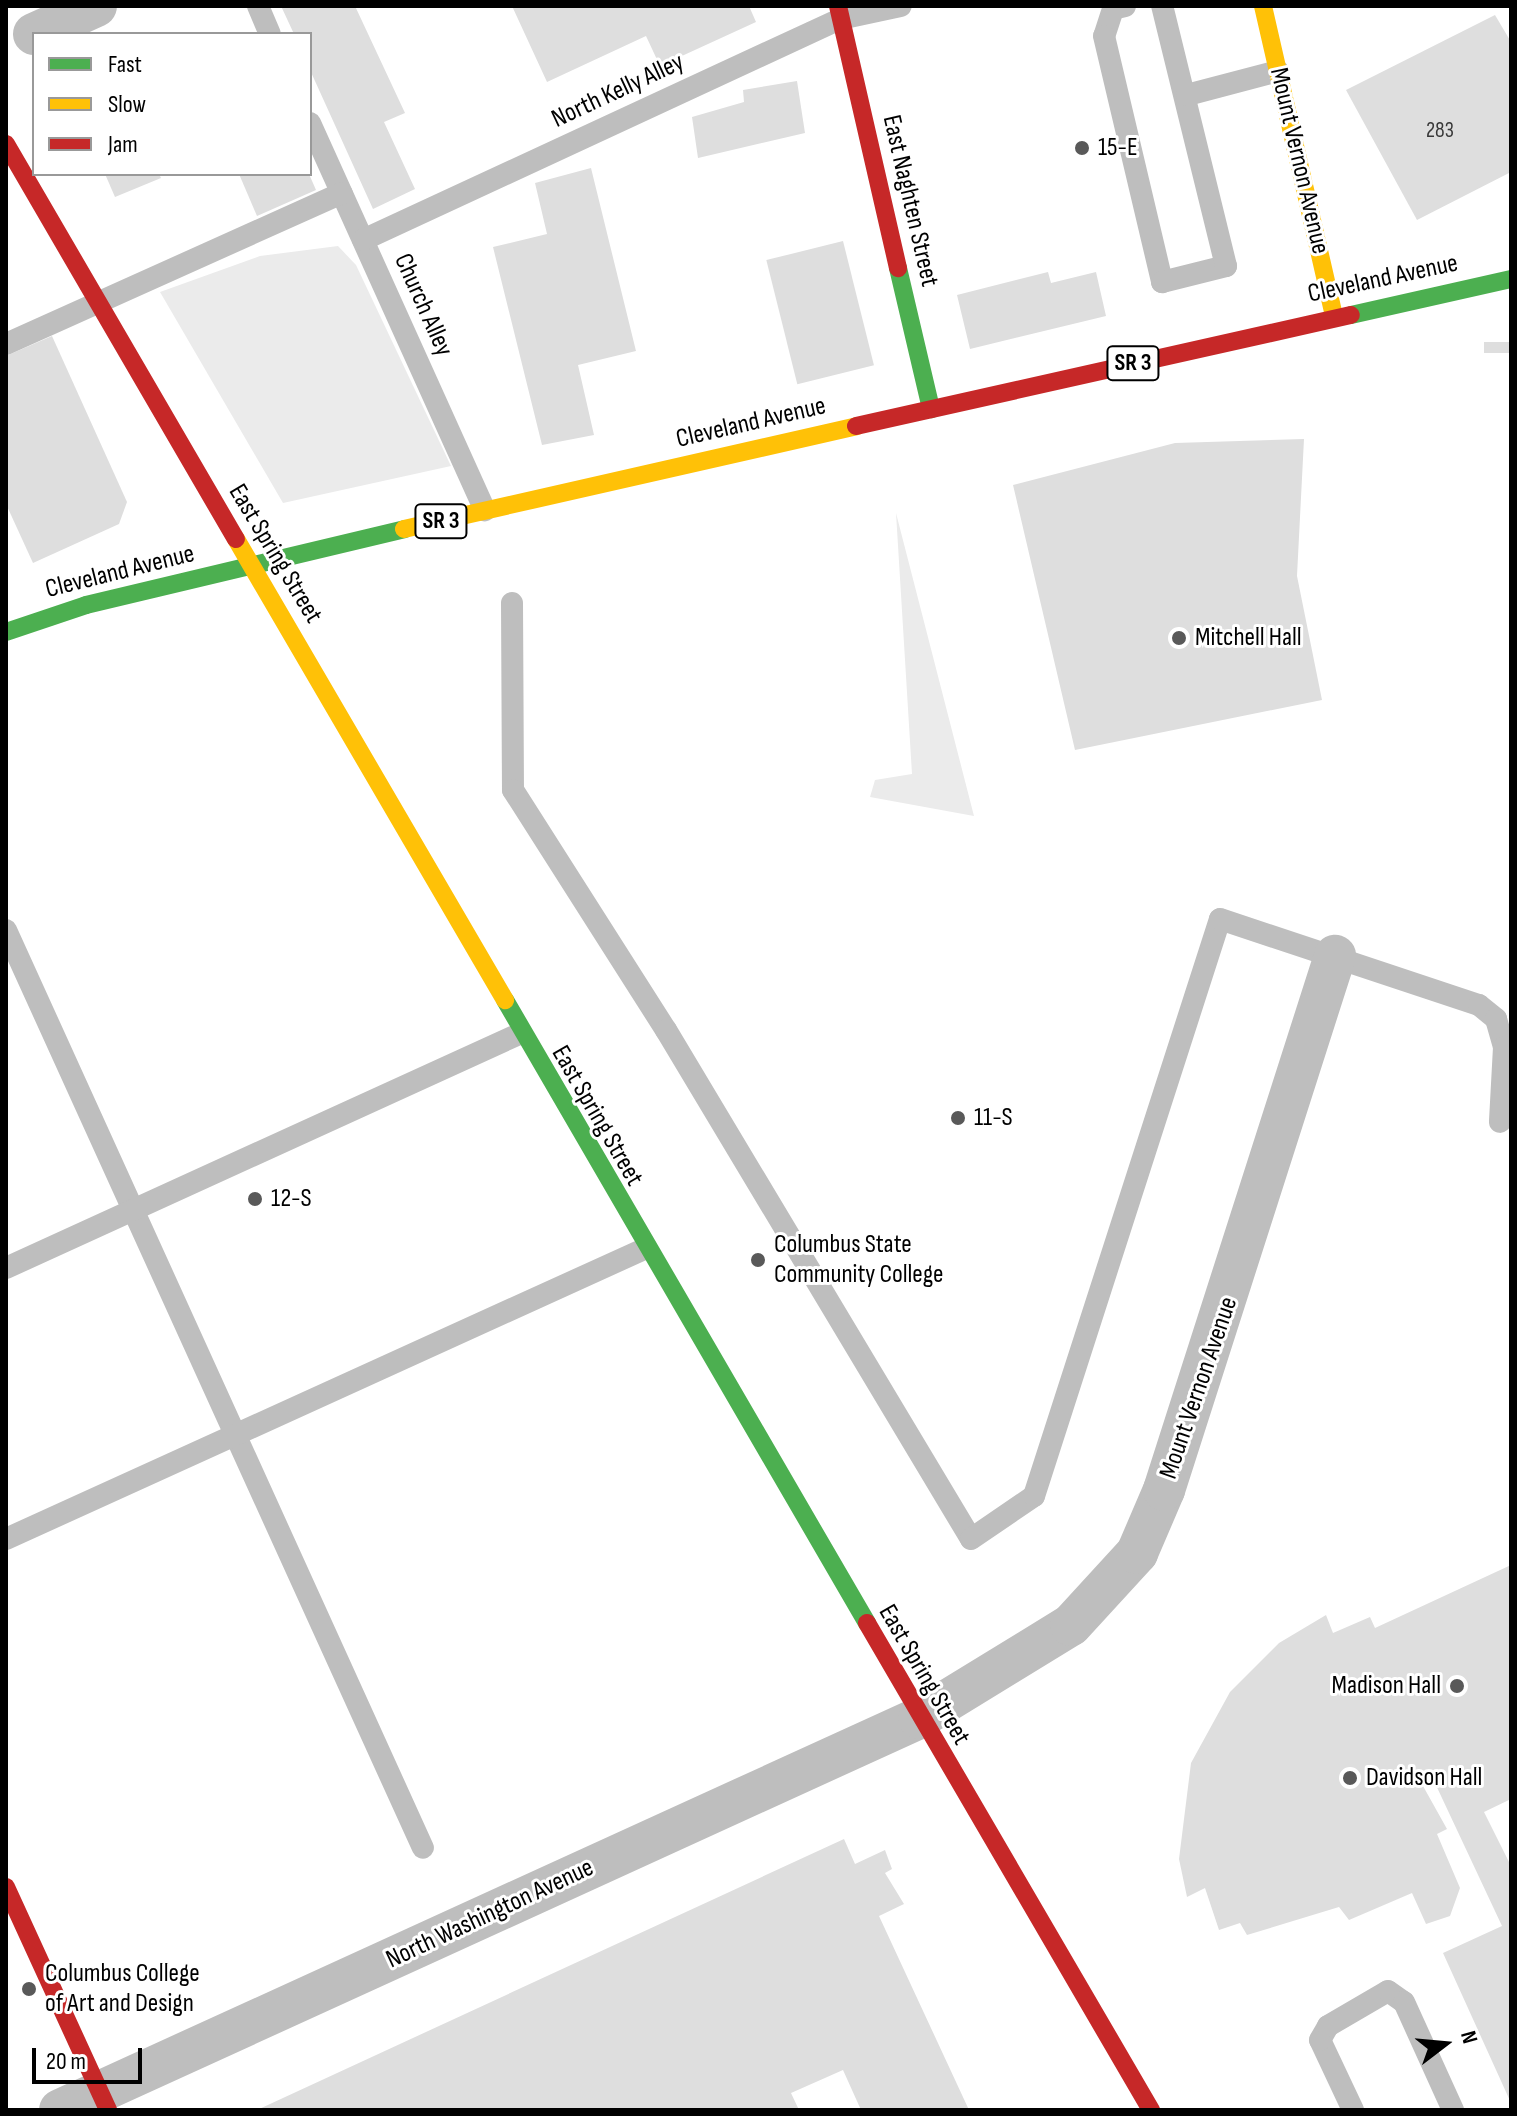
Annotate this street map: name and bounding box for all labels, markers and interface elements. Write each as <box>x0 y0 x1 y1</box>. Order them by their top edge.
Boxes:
legend <box>32 32 312 176</box>
street label: North Kelly Alley <box>547 47 689 135</box>
text: Fast <box>108 50 142 79</box>
street label: Mount Vernon Avenue <box>1262 65 1336 257</box>
text: Slow <box>108 90 146 119</box>
street label: East Naghten Street <box>875 112 945 290</box>
house number: 283 <box>1426 118 1454 144</box>
text: Jam <box>108 130 138 159</box>
place label: 15-E <box>1098 132 1138 164</box>
marker: 15-E <box>1073 139 1091 157</box>
street label: Cleveland Avenue <box>1305 248 1461 310</box>
street label: Church Alley <box>387 249 459 361</box>
road number: SR 3 <box>1105 343 1161 383</box>
street label: Cleveland Avenue <box>673 391 829 455</box>
street label: East Spring Street <box>221 479 329 629</box>
road number: SR 3 <box>413 501 469 541</box>
street label: Cleveland Avenue <box>42 538 198 606</box>
place label: Mitchell Hall <box>1195 622 1302 654</box>
marker: Mitchell Hall <box>1170 629 1188 647</box>
street label: East Spring Street <box>544 1040 650 1192</box>
place label: 11-S <box>974 1102 1013 1134</box>
marker: 11-S <box>949 1109 967 1127</box>
place label: 12-S <box>271 1183 312 1215</box>
marker: 12-S <box>246 1190 264 1208</box>
place label: Columbus State Community College <box>774 1229 944 1290</box>
marker: Columbus State Community College <box>749 1251 767 1269</box>
street label: Mount Vernon Avenue <box>1153 1293 1245 1483</box>
street label: East Spring Street <box>871 1599 977 1751</box>
place label: Madison Hall <box>1332 1670 1441 1702</box>
marker: Madison Hall <box>1448 1677 1466 1695</box>
place label: Davidson Hall <box>1366 1762 1482 1794</box>
marker: Davidson Hall <box>1341 1769 1359 1787</box>
street label: North Washington Avenue <box>381 1852 599 1976</box>
place label: Columbus College of Art and Design <box>45 1958 200 2020</box>
marker: Columbus College of Art and Design <box>20 1980 38 1998</box>
north arrow <box>1405 2004 1485 2084</box>
text: N <box>1454 2028 1483 2047</box>
scale bar <box>36 2032 146 2082</box>
text: 20 m <box>46 2047 86 2076</box>

